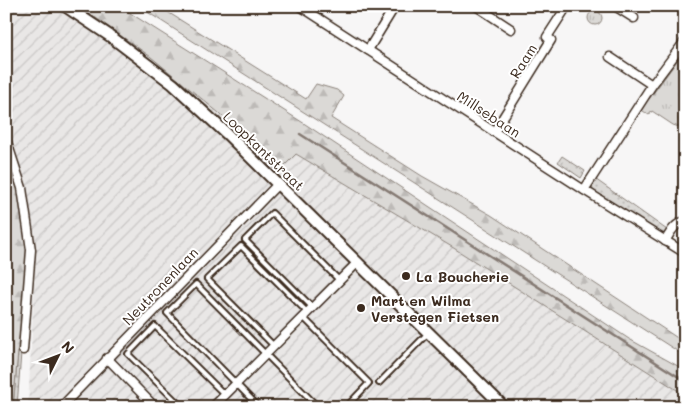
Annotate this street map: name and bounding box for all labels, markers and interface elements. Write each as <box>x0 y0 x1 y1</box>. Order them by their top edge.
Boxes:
street label: Raam <box>505 40 541 82</box>
street label: Millsebaan <box>454 86 524 142</box>
street label: Loopkantstraat <box>219 107 309 195</box>
street label: Neutronenlaan <box>118 243 202 329</box>
place label: La Boucherie <box>416 267 509 286</box>
marker: La Boucherie <box>400 270 412 282</box>
place label: Mart en Wilma Verstegen Fietsen <box>371 291 499 326</box>
marker: Mart en Wilma Verstegen Fietsen <box>355 302 367 314</box>
north arrow <box>32 330 82 380</box>
text: N <box>57 337 79 357</box>

